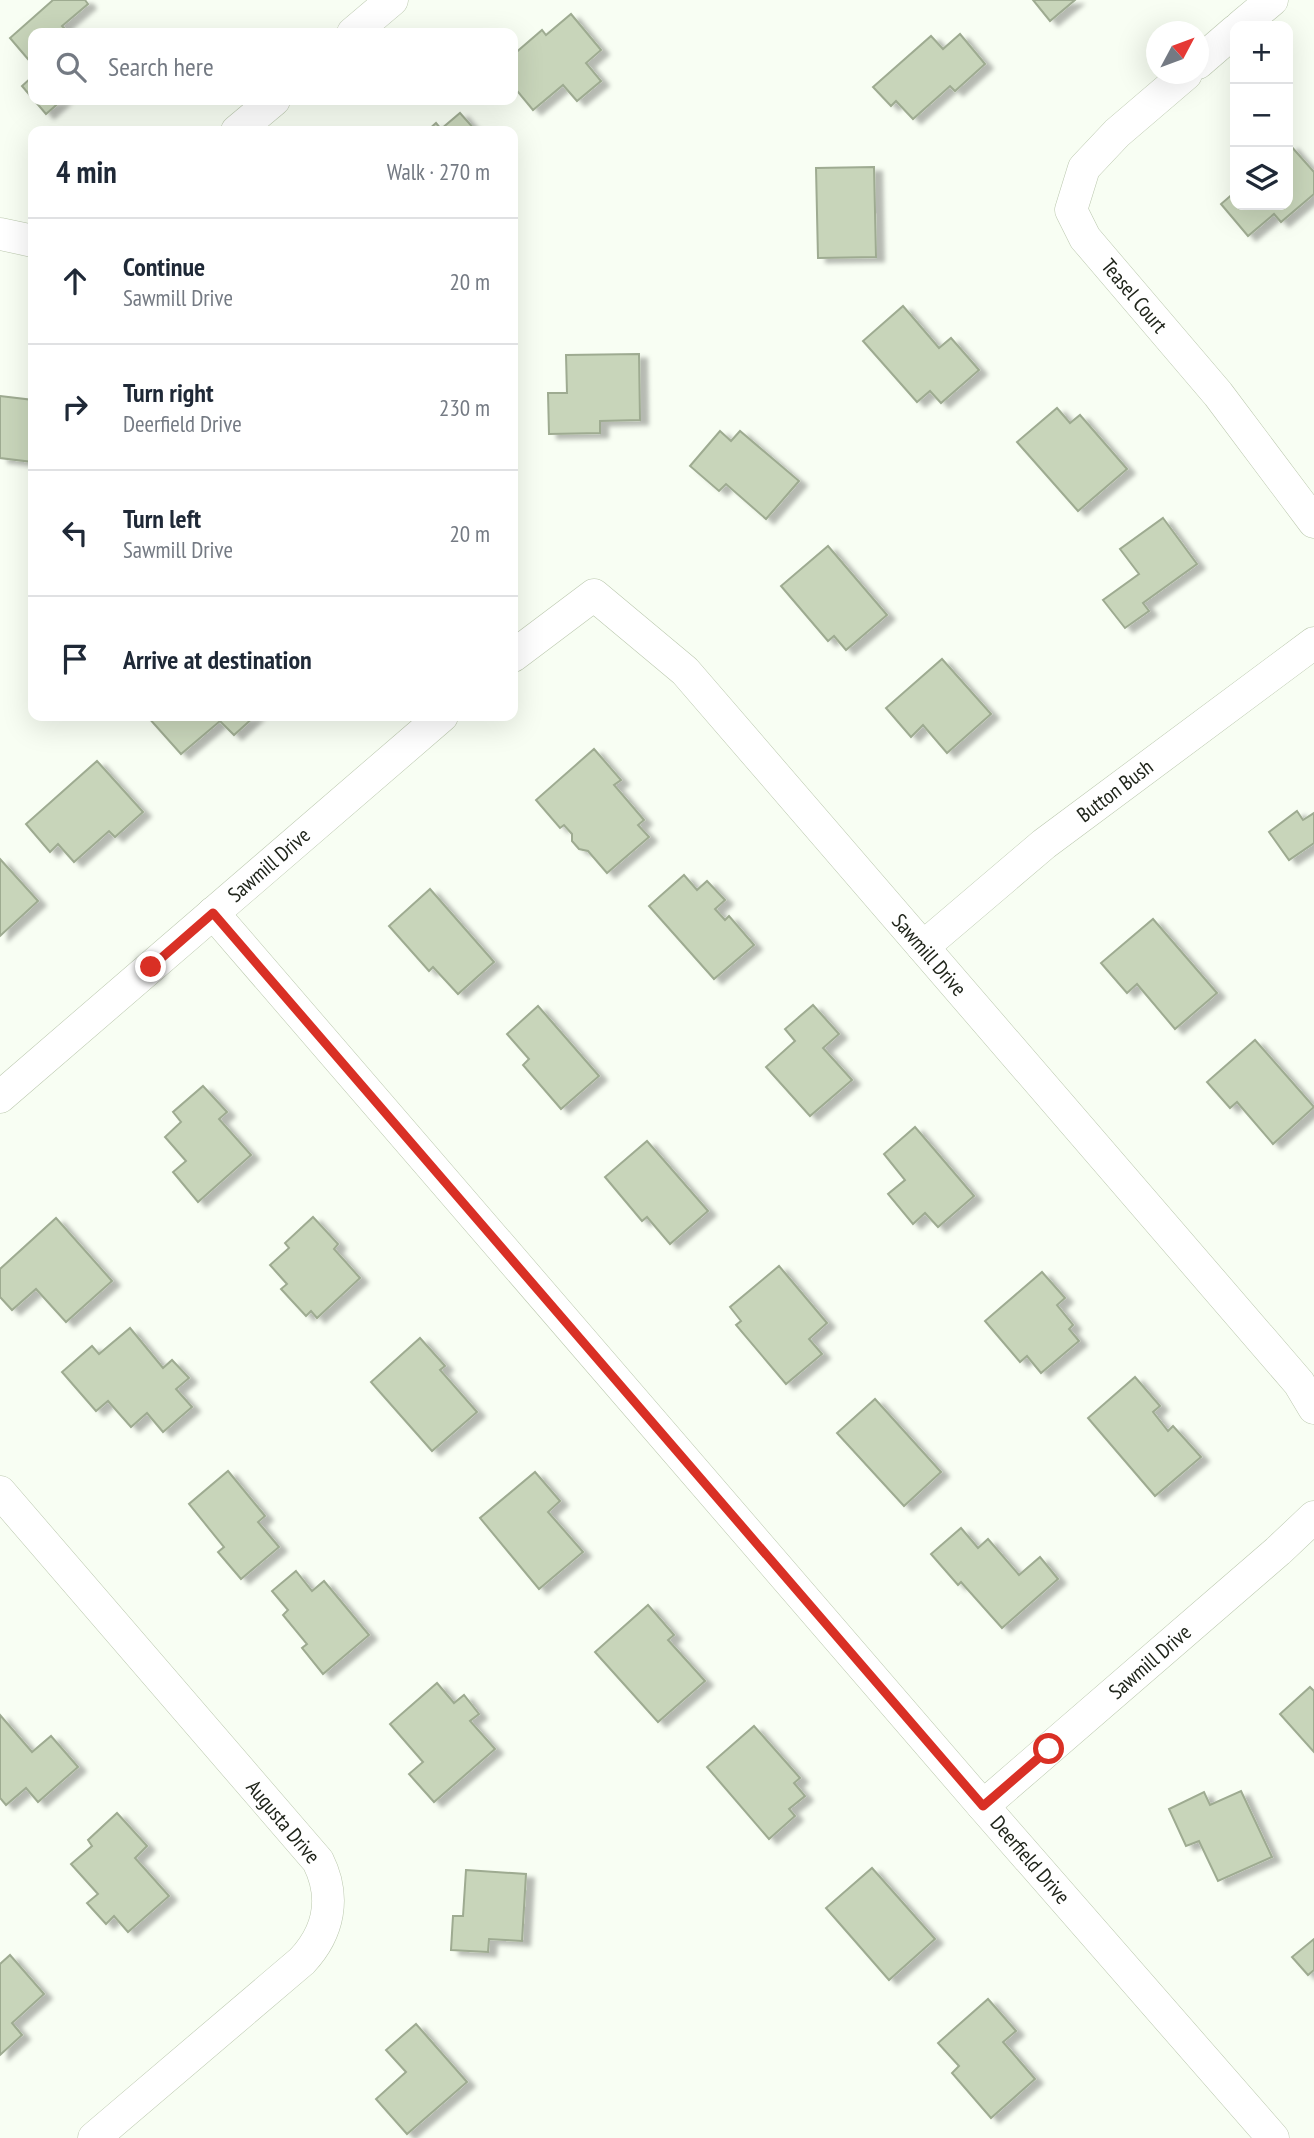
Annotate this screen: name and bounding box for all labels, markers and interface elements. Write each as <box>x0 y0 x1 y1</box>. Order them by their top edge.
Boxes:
north arrow <box>1146 21 1209 84</box>
map controls <box>1230 21 1293 210</box>
button: + <box>1230 21 1293 84</box>
search box <box>28 28 518 105</box>
icon: search <box>52 48 90 86</box>
text: Search here <box>108 50 214 83</box>
button: − <box>1230 84 1293 147</box>
button: layers <box>1230 147 1293 210</box>
text: 4 min <box>56 152 117 191</box>
text: Walk · 270 m <box>387 157 490 186</box>
text: Continue <box>123 250 205 283</box>
street label: Teasel Court <box>1096 253 1173 338</box>
icon: ahead <box>56 262 94 300</box>
text: 20 m <box>449 267 490 296</box>
text: Sawmill Drive <box>123 283 233 312</box>
text: Turn right <box>123 376 214 409</box>
icon: right <box>56 388 94 426</box>
text: 230 m <box>439 393 490 422</box>
text: Deerfield Drive <box>123 409 242 438</box>
text: Turn left <box>123 502 201 535</box>
icon: left <box>56 514 94 552</box>
text: 20 m <box>449 519 490 548</box>
text: Sawmill Drive <box>123 535 233 564</box>
icon: arrive <box>56 640 94 678</box>
text: Arrive at destination <box>123 643 312 676</box>
street label: Button Bush <box>1071 753 1158 828</box>
street label: Sawmill Drive <box>222 821 315 908</box>
street label: Sawmill Drive <box>886 908 973 1001</box>
route end <box>135 951 166 982</box>
street label: Sawmill Drive <box>1103 1618 1196 1705</box>
route start <box>1033 1733 1064 1764</box>
street label: Augusta Drive <box>241 1774 326 1869</box>
street label: Deerfield Drive <box>985 1810 1076 1909</box>

